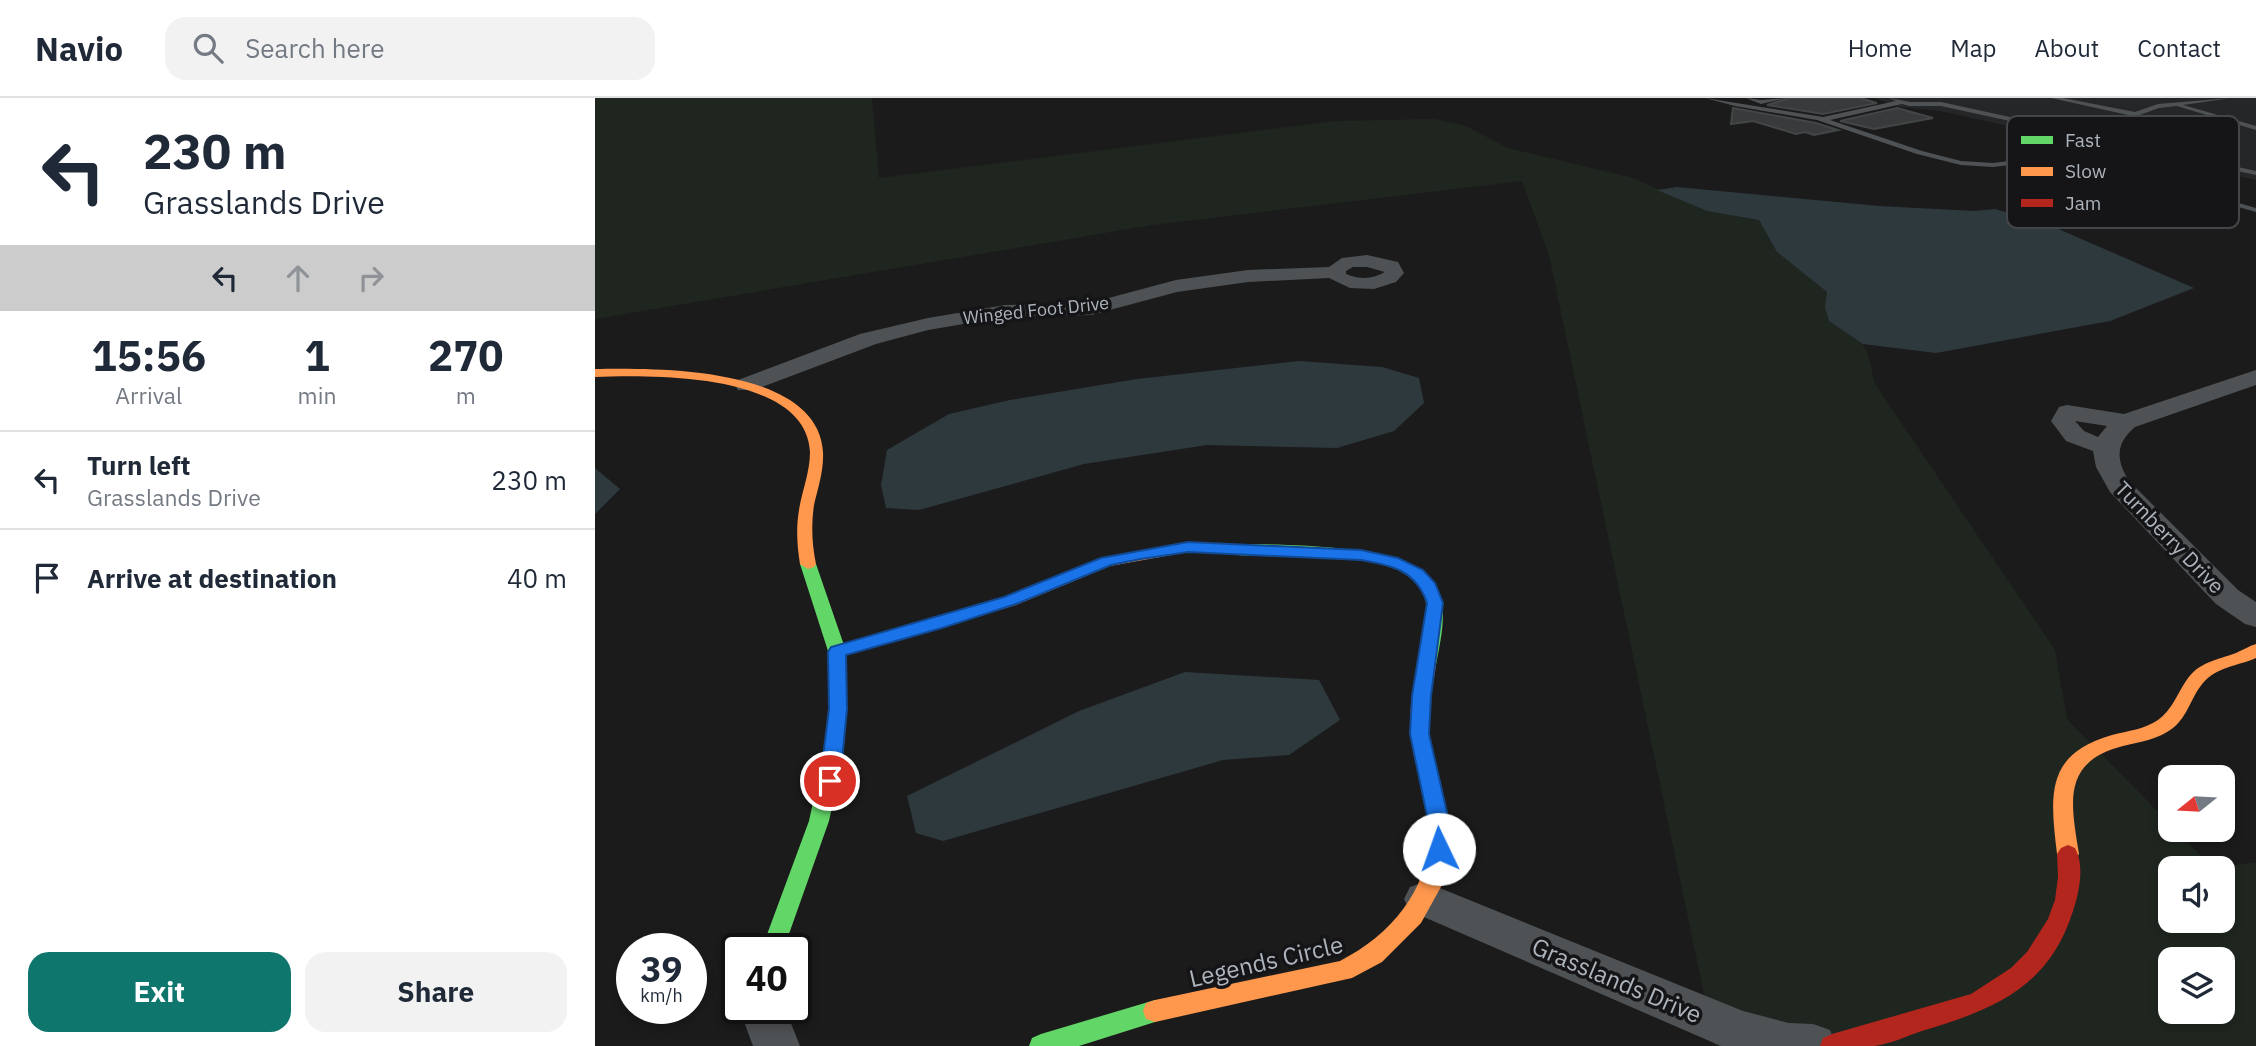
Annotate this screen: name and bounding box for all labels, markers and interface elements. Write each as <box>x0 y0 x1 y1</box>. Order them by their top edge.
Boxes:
search box <box>165 17 655 80</box>
text: Navio <box>35 27 123 70</box>
icon: search <box>189 29 227 67</box>
text: Search here <box>245 31 385 65</box>
text: Home <box>1848 32 1912 64</box>
text: Map <box>1950 32 1996 64</box>
text: About <box>2034 32 2099 64</box>
text: Contact <box>2137 32 2221 64</box>
legend <box>2007 116 2239 228</box>
text: 230 m <box>143 119 287 182</box>
icon: left <box>28 126 119 217</box>
text: Fast <box>2065 128 2101 152</box>
text: Slow <box>2065 159 2106 183</box>
text: Grasslands Drive <box>143 181 385 223</box>
text: Jam <box>2065 191 2101 215</box>
icon: left <box>206 259 244 297</box>
icon: ahead <box>279 259 317 297</box>
icon: right <box>352 259 390 297</box>
street label: Winged Foot Drive <box>962 291 1110 329</box>
text: 15:56 <box>91 328 206 383</box>
text: 1 <box>304 328 330 383</box>
text: 270 <box>428 328 504 383</box>
text: Arrival <box>115 380 182 410</box>
text: min <box>298 380 336 410</box>
text: m <box>456 380 476 410</box>
text: Turn left <box>87 448 190 482</box>
icon: left <box>28 461 66 499</box>
text: 230 m <box>491 463 567 497</box>
street label: Turnberry Drive <box>2109 475 2231 599</box>
text: Grasslands Drive <box>87 482 261 512</box>
icon: arrive <box>28 559 66 597</box>
text: Arrive at destination <box>87 561 337 595</box>
text: 40 m <box>507 561 567 595</box>
pin <box>800 751 860 811</box>
icon: arrive <box>811 762 849 800</box>
north arrow <box>2158 765 2235 842</box>
map controls <box>2158 765 2235 1024</box>
position arrow <box>1402 812 1476 886</box>
button: sound <box>2158 856 2235 933</box>
street label: Legends Circle <box>1186 928 1346 994</box>
street label: Grasslands Drive <box>1527 930 1707 1030</box>
speed limit sign: 40 <box>721 933 812 1024</box>
text: 39 <box>640 946 683 992</box>
button: layers <box>2158 947 2235 1024</box>
button: Exit <box>28 952 291 1032</box>
button: Share <box>305 952 567 1032</box>
text: km/h <box>640 984 683 1007</box>

